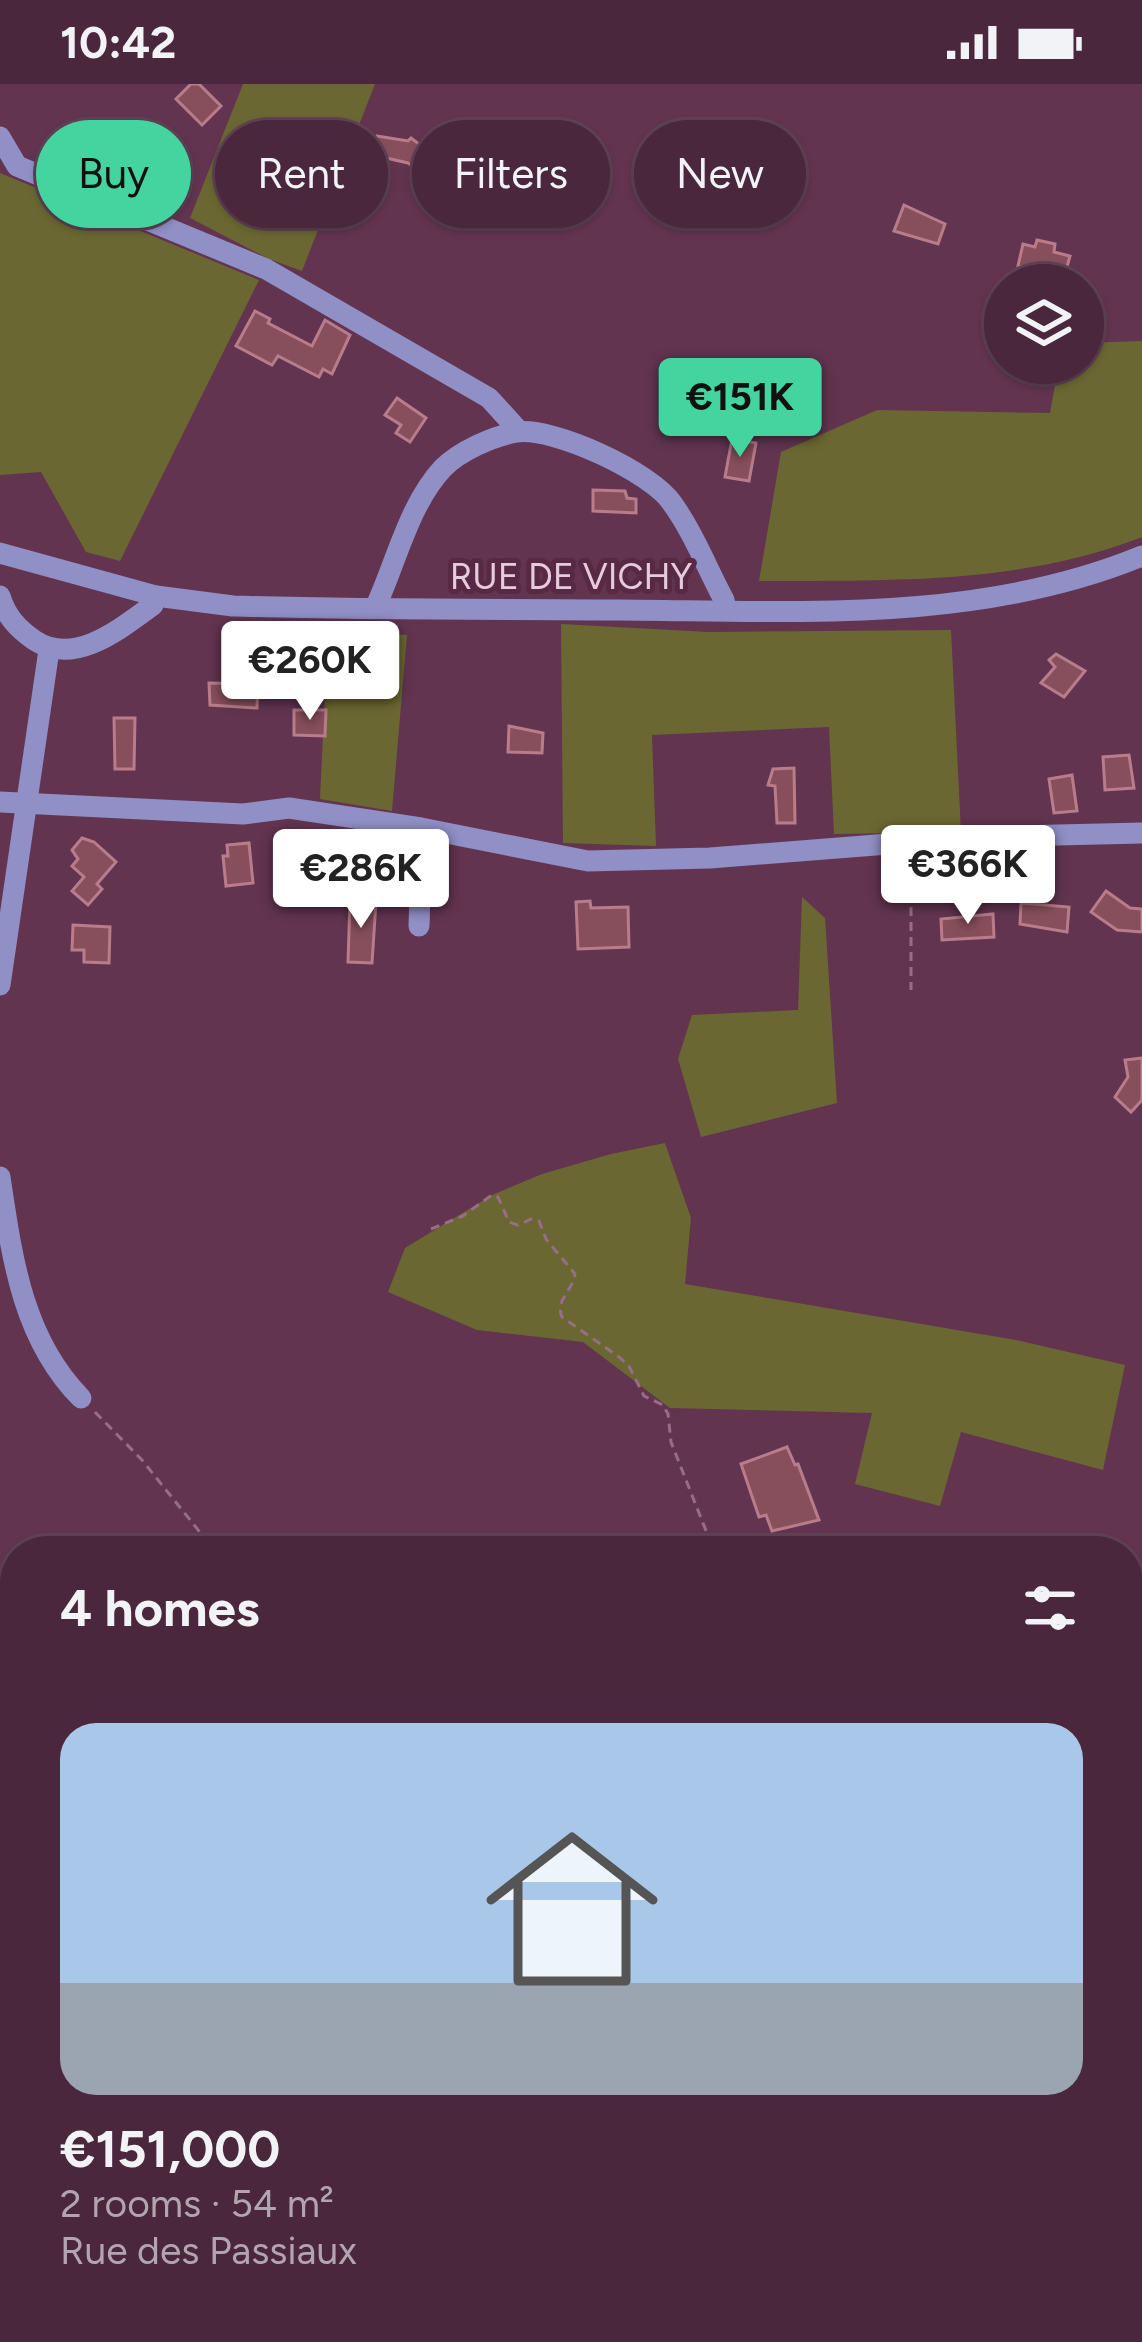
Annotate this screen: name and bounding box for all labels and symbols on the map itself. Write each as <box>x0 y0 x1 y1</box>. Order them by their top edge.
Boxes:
pin: €151K <box>656 358 824 460</box>
street label: RUE DE VICHY <box>450 555 693 598</box>
pin: €260K <box>226 621 394 723</box>
pin: €366K <box>884 825 1052 927</box>
pin: €286K <box>277 829 445 931</box>

